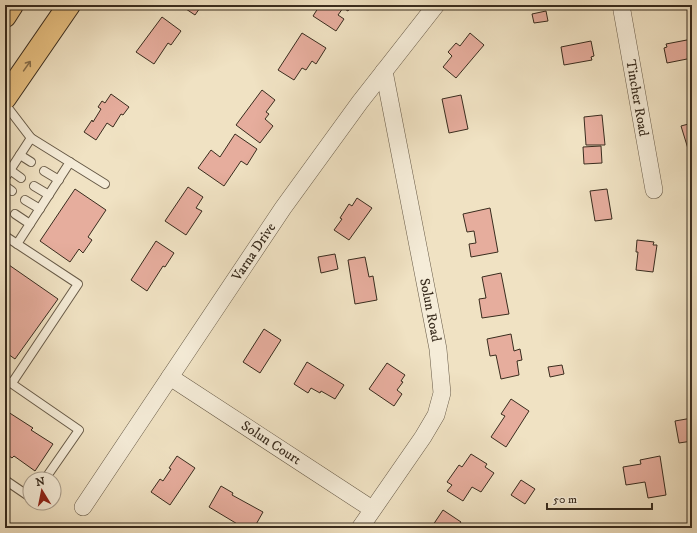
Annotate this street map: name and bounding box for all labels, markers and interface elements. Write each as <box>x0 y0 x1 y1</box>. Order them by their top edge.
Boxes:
street label: Tincher Road <box>621 58 653 138</box>
one-way arrow <box>23 61 31 72</box>
street label: Varna Drive <box>227 219 280 285</box>
street label: Solun Road <box>415 277 445 343</box>
street label: Solun Court <box>238 417 305 469</box>
north arrow <box>22 471 62 511</box>
text: N <box>35 474 46 490</box>
scale bar <box>547 485 652 511</box>
text: 50 m <box>553 492 577 507</box>

